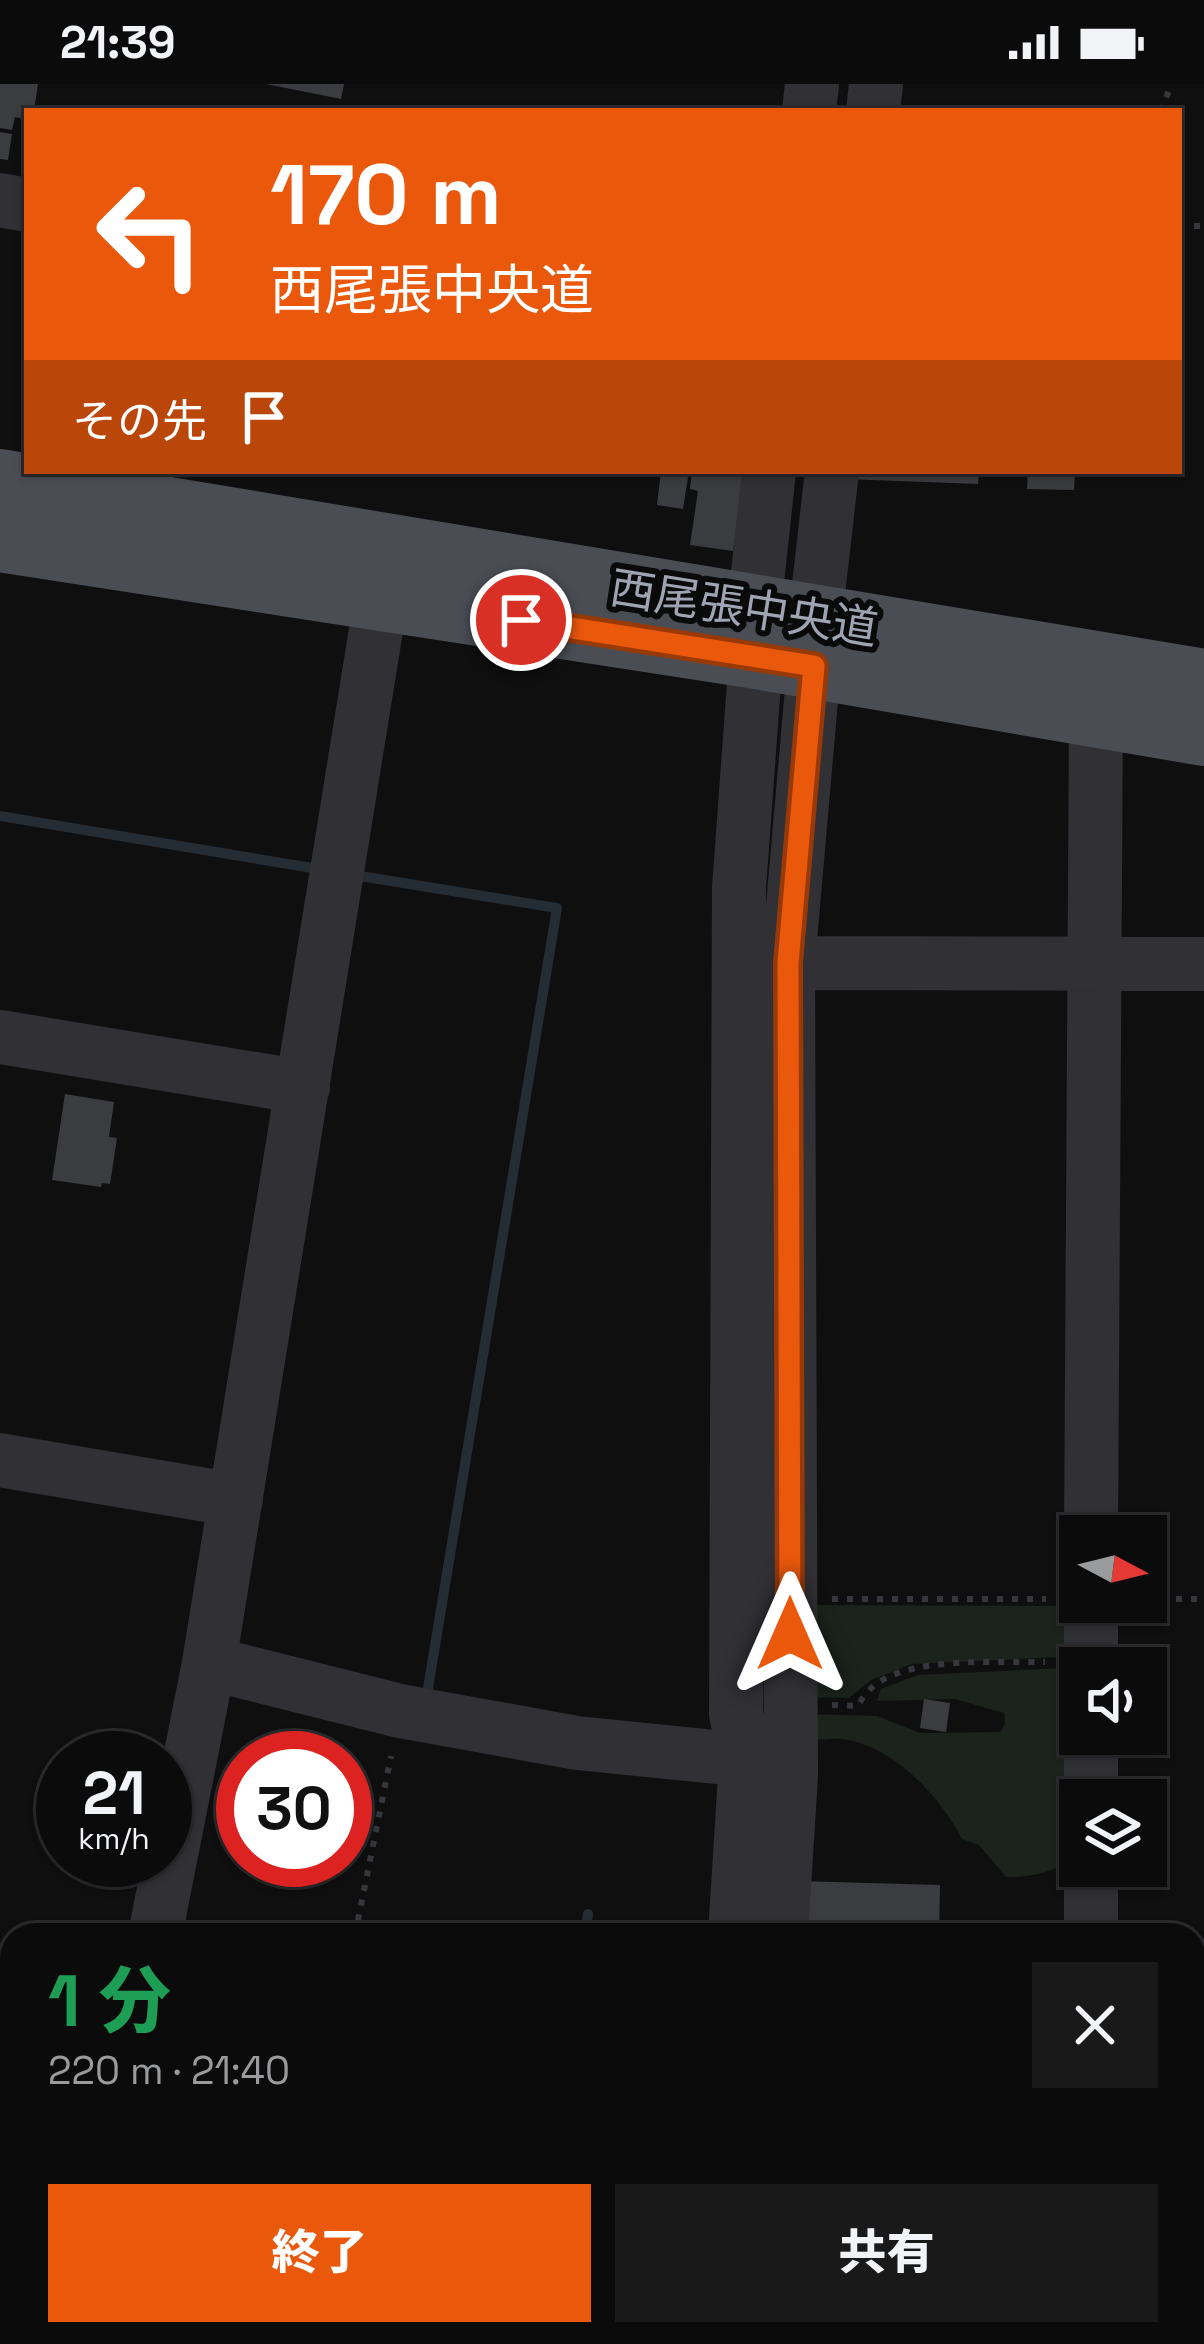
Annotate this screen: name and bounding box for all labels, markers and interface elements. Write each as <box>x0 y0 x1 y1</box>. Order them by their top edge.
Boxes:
text: 21:39 <box>60 14 176 71</box>
text: 170 m <box>270 141 502 249</box>
icon: left <box>72 156 228 312</box>
text: 西尾張中央道 <box>270 256 594 325</box>
icon: arrive <box>231 384 297 450</box>
text: その先 <box>72 393 207 450</box>
street label: 西尾張中央道 <box>606 559 882 657</box>
pin <box>470 569 572 671</box>
icon: arrive <box>488 587 554 653</box>
north arrow <box>1059 1515 1167 1623</box>
map controls <box>1059 1515 1167 1887</box>
position arrow <box>727 1571 853 1697</box>
button: sound <box>1059 1647 1167 1755</box>
speed limit sign: 30 <box>216 1731 372 1887</box>
text: 21 <box>83 1755 145 1832</box>
button: layers <box>1059 1779 1167 1887</box>
text: km/h <box>78 1819 150 1858</box>
text: 1 分 <box>48 1955 171 2047</box>
button: close <box>1032 1962 1158 2088</box>
text: 220 m · 21:40 <box>48 2046 290 2095</box>
button: 終了 <box>48 2184 591 2322</box>
button: 共有 <box>615 2184 1158 2322</box>

